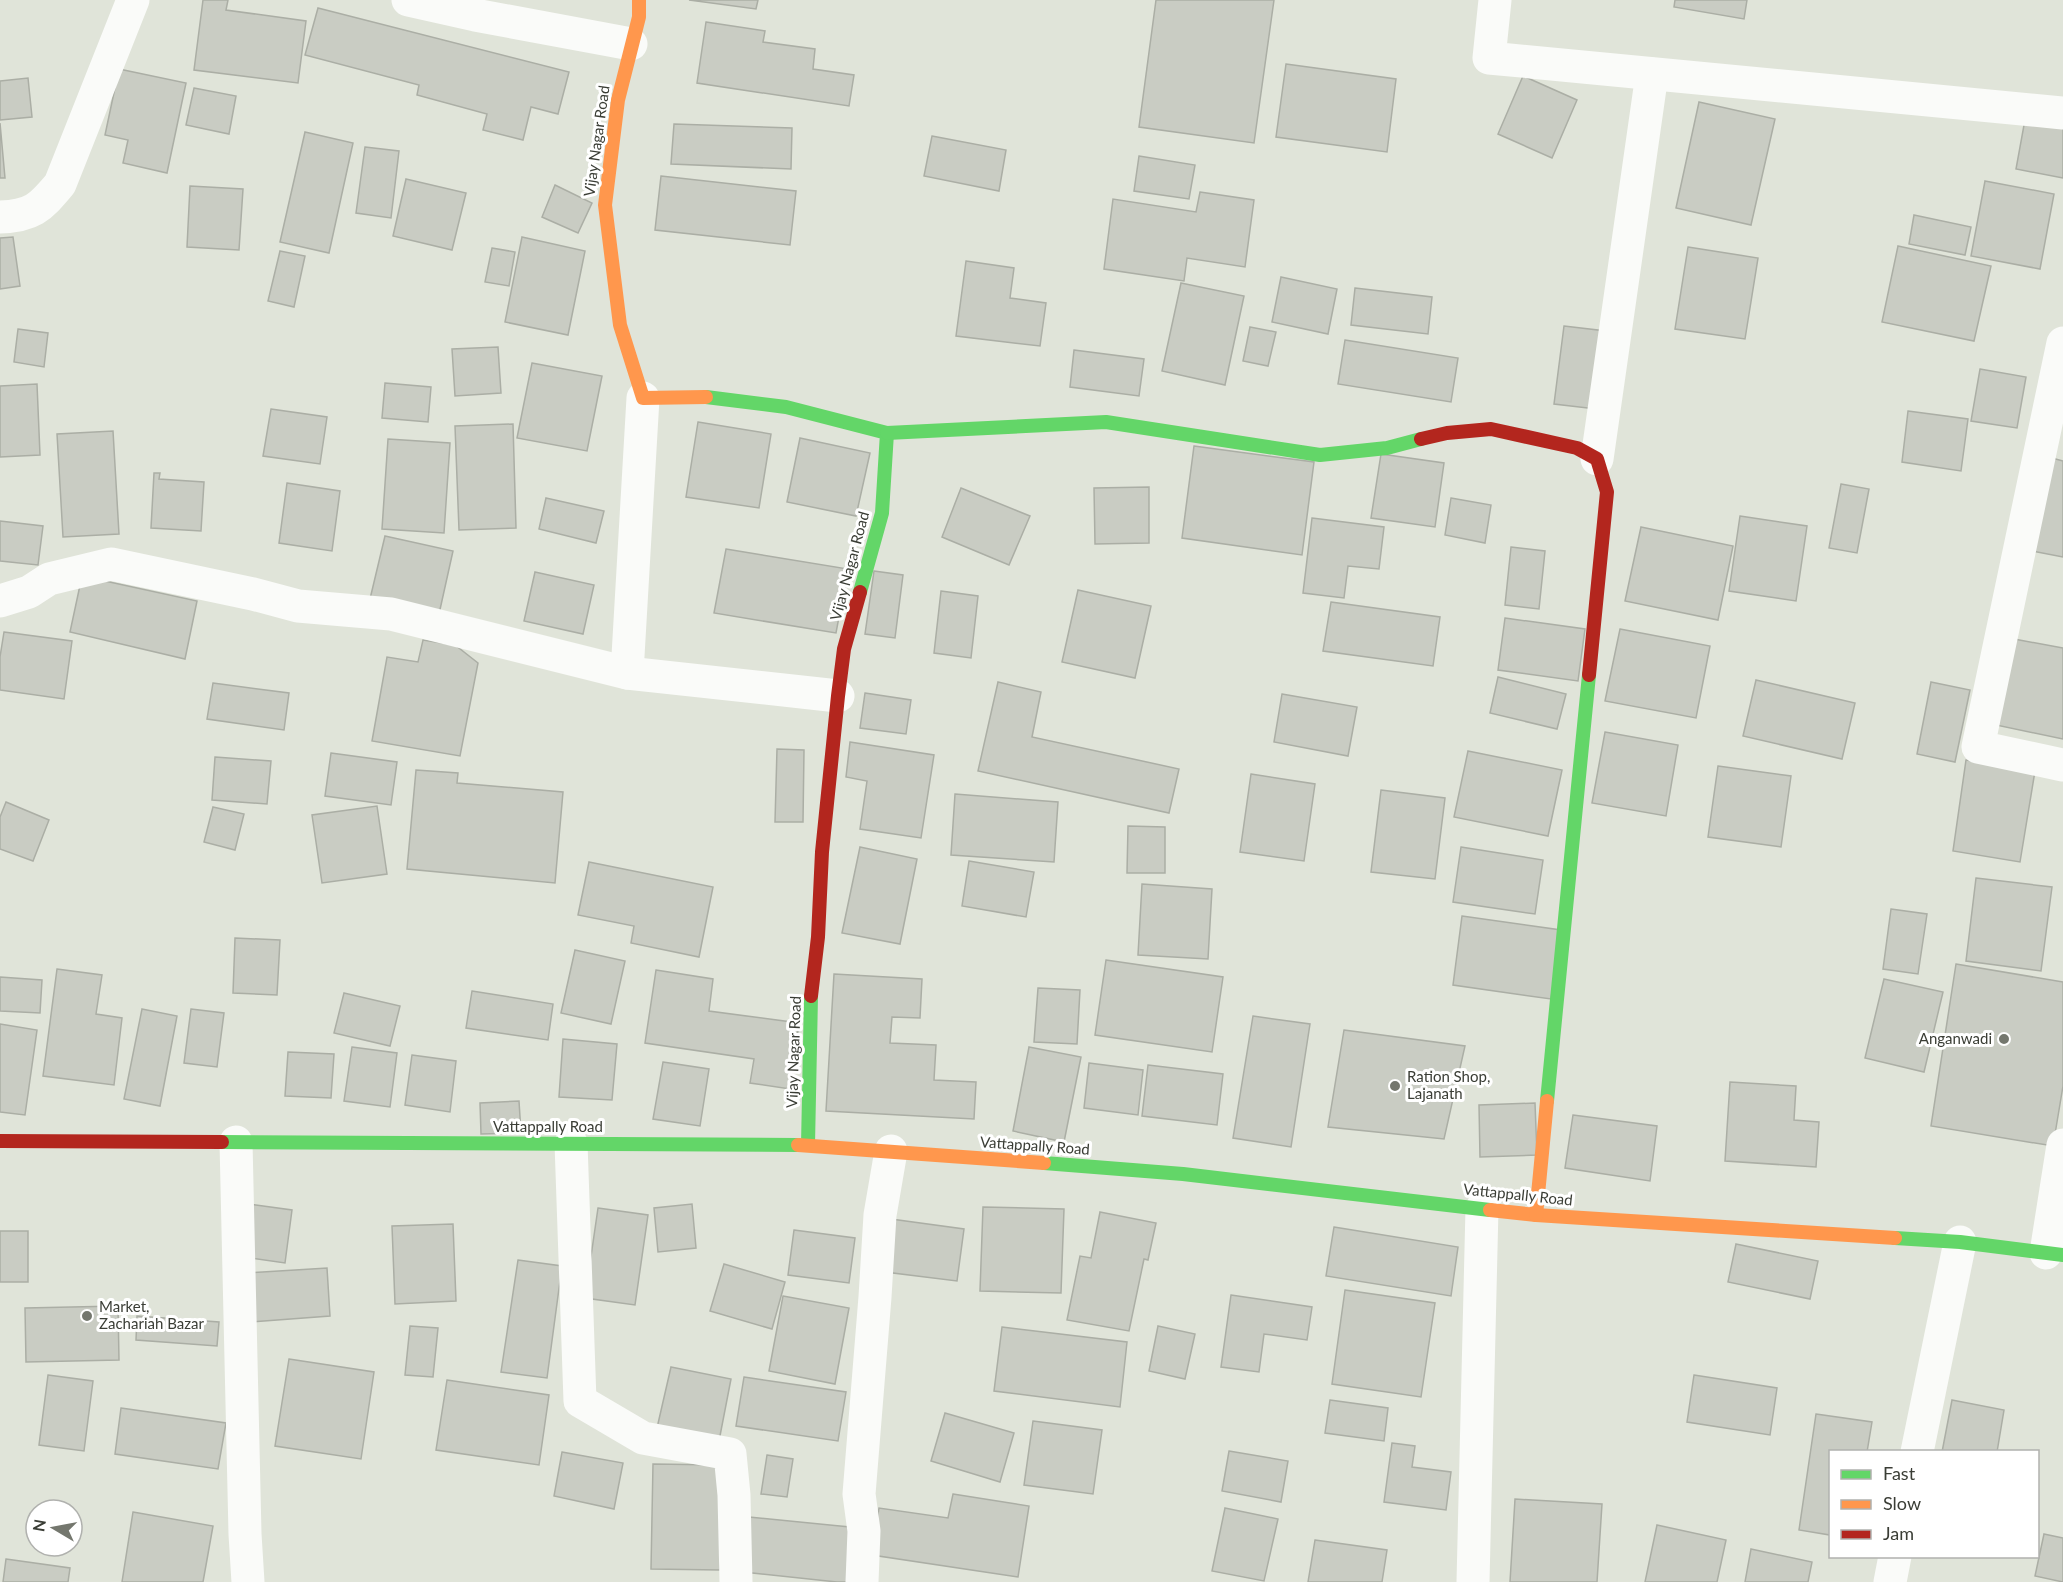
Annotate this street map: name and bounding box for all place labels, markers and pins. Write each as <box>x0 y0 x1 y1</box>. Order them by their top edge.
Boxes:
place label: Anganwadi <box>1919 1029 1992 1047</box>
marker: Anganwadi <box>1997 1032 2011 1046</box>
place label: Ration Shop, Lajanath <box>1407 1067 1490 1102</box>
marker: Ration Shop, Lajanath <box>1388 1079 1402 1093</box>
place label: Market, Zachariah Bazar <box>99 1297 204 1332</box>
marker: Market, Zachariah Bazar <box>80 1309 94 1323</box>

